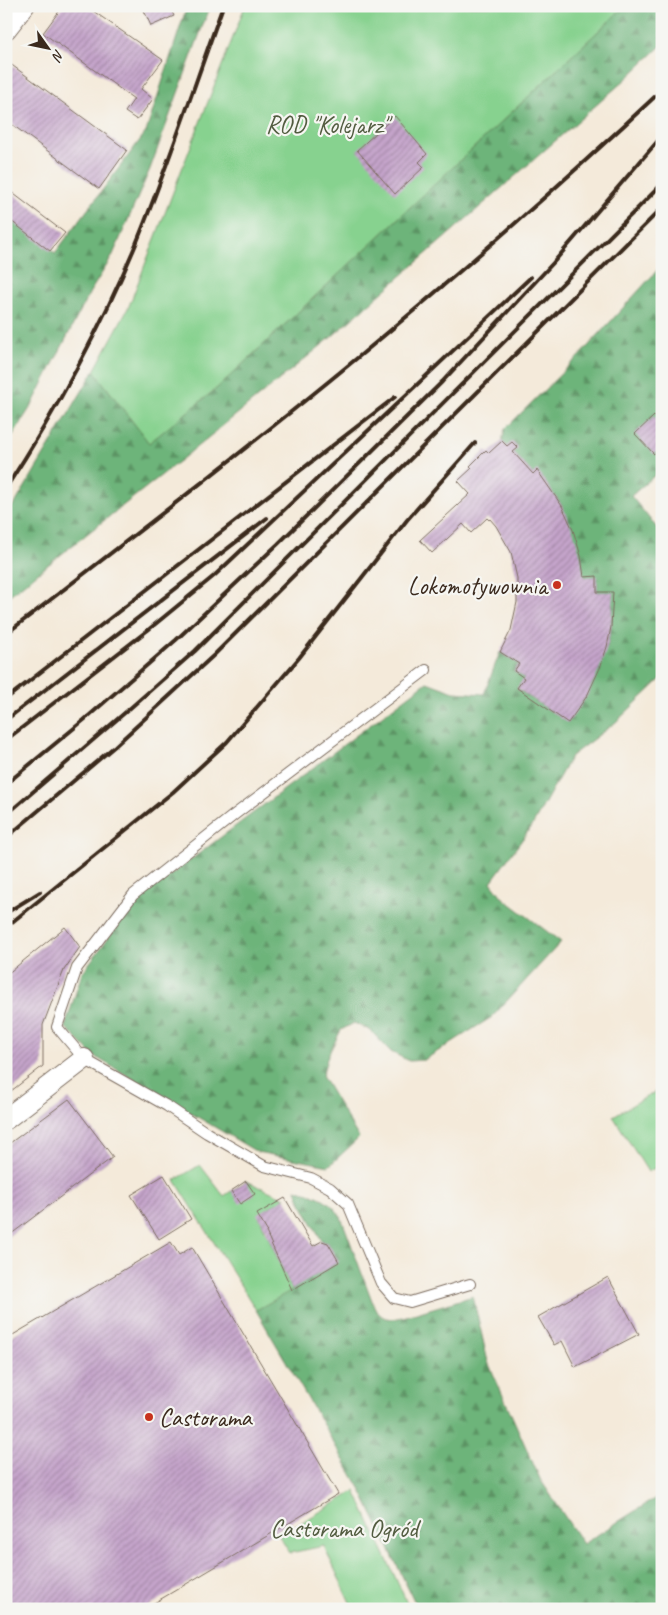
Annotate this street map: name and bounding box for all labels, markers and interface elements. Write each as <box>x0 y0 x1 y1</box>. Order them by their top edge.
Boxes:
north arrow <box>22 22 72 72</box>
text: N <box>48 47 68 65</box>
park label: ROD "Kolejarz" <box>266 109 393 141</box>
place label: Lokomotywownia <box>408 570 550 602</box>
marker: Lokomotywownia <box>551 579 563 591</box>
place label: Castorama <box>159 1402 254 1434</box>
marker: Castorama <box>143 1411 155 1423</box>
park label: Castorama Ogród <box>270 1513 422 1545</box>

